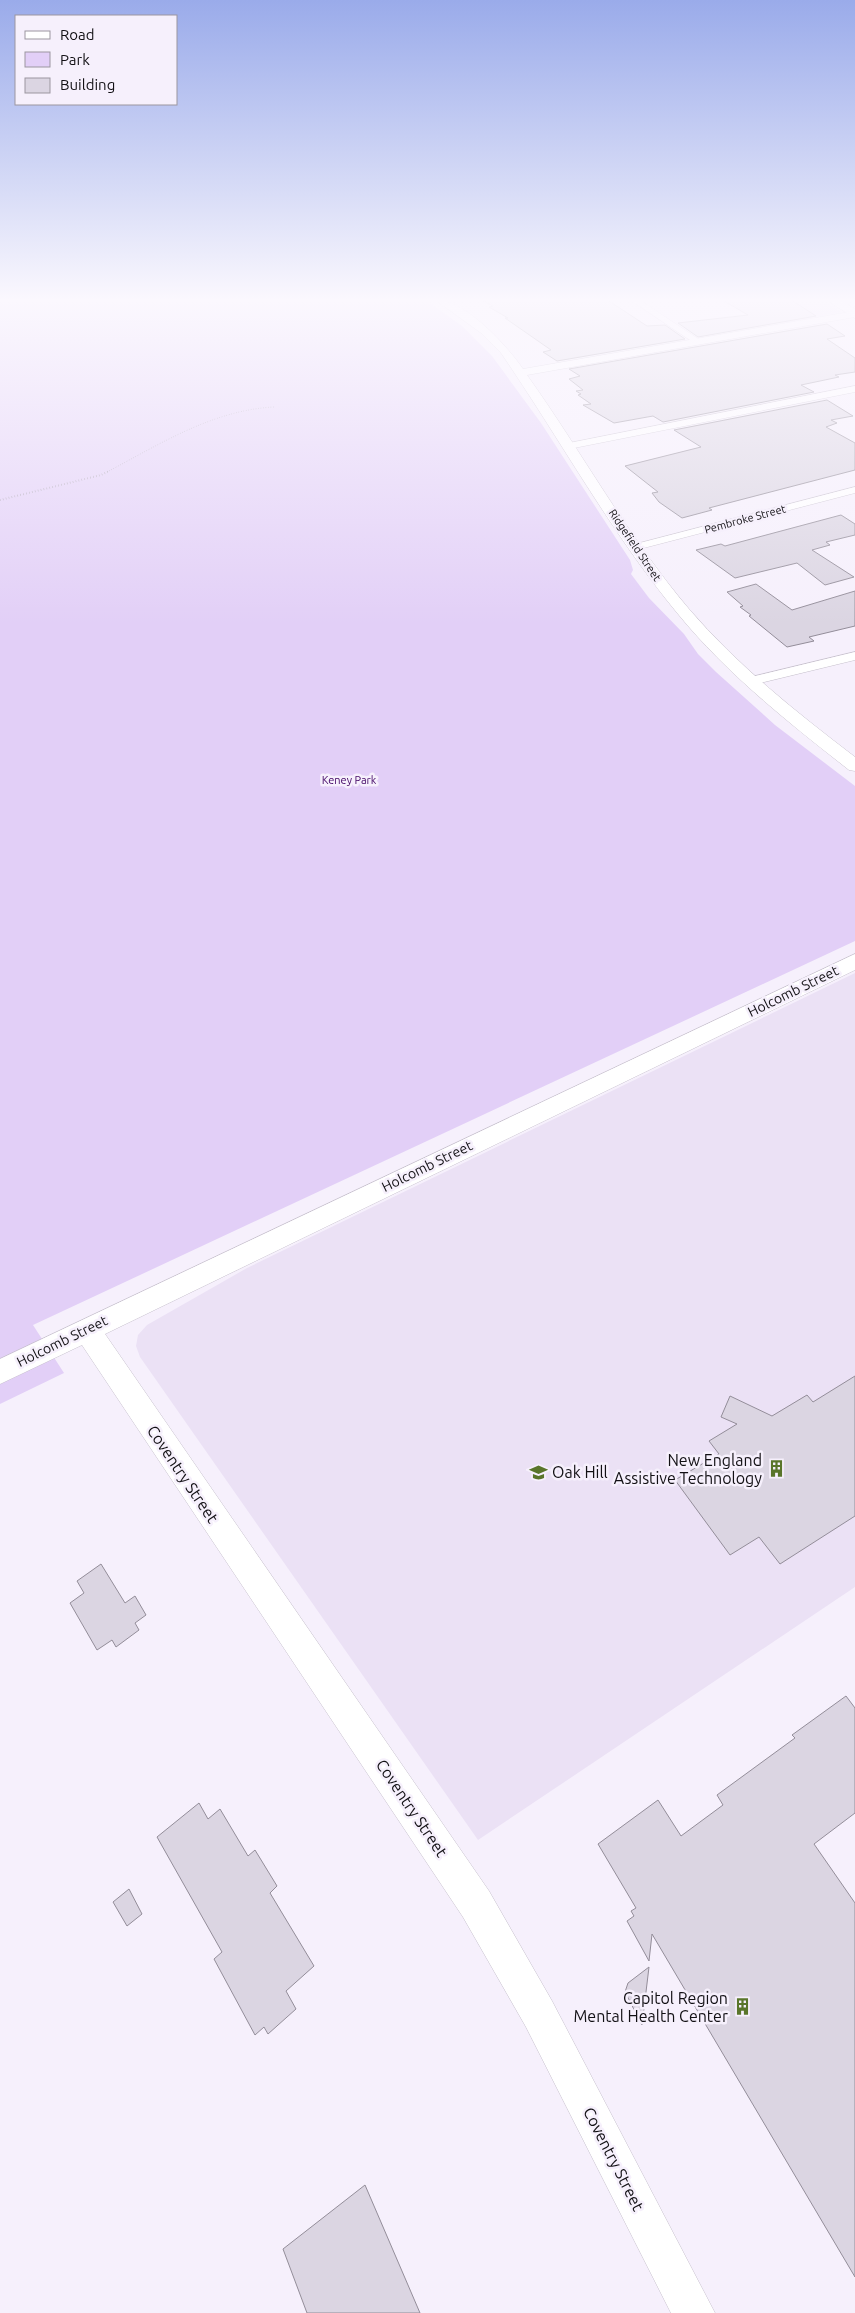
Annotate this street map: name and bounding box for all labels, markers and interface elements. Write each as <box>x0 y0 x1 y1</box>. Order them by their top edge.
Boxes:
legend <box>15 15 178 105</box>
text: Road <box>60 26 95 43</box>
text: Park <box>60 51 90 68</box>
text: Building <box>60 76 115 93</box>
street label: Pembroke Street <box>703 502 788 536</box>
street label: Ridgefield Street <box>607 507 664 584</box>
park label: Keney Park <box>322 774 377 786</box>
street label: Holcomb Street <box>745 962 841 1020</box>
street label: Holcomb Street <box>379 1137 475 1195</box>
street label: Holcomb Street <box>14 1312 110 1370</box>
street label: Coventry Street <box>144 1422 223 1527</box>
place label: New England Assistive Technology <box>614 1451 762 1487</box>
building icon: New England Assistive Technology <box>766 1459 786 1479</box>
school or university icon: Oak Hill <box>528 1462 548 1482</box>
place label: Oak Hill <box>552 1463 608 1481</box>
street label: Coventry Street <box>373 1756 452 1861</box>
place label: Capitol Region Mental Health Center <box>573 1989 728 2025</box>
building icon: Capitol Region Mental Health Center <box>732 1997 752 2017</box>
street label: Coventry Street <box>580 2104 648 2214</box>

